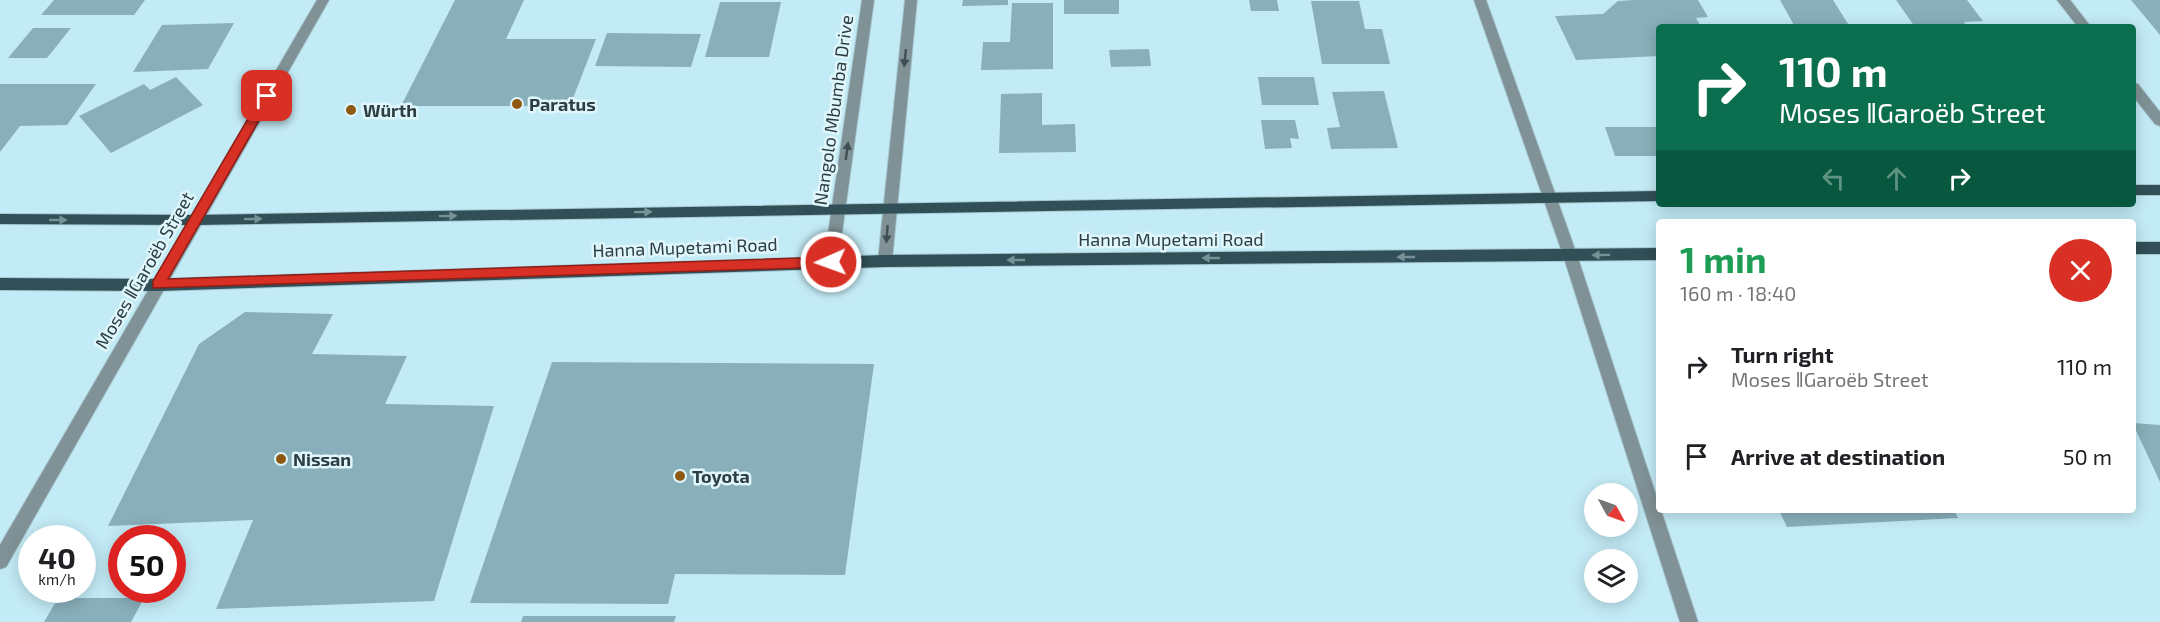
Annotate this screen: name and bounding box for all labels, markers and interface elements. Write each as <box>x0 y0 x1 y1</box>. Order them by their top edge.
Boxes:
street label: Nangolo Mbumba Drive <box>809 14 857 206</box>
text: 110 m <box>1779 45 1888 95</box>
icon: right <box>1680 48 1758 126</box>
one-way arrow <box>900 49 910 68</box>
pin <box>241 70 292 121</box>
icon: arrive <box>250 79 283 112</box>
place label: Paratus <box>529 93 596 115</box>
text: Moses ǁGaroëb Street <box>1779 96 2046 128</box>
marker: Paratus <box>510 97 524 111</box>
place label: Würth <box>363 99 417 121</box>
marker: Würth <box>344 103 358 117</box>
one-way arrow <box>842 142 851 161</box>
icon: left <box>1817 162 1850 195</box>
icon: ahead <box>1880 162 1913 195</box>
icon: right <box>1943 162 1976 195</box>
street label: Moses ǁGaroëb Street <box>90 187 198 352</box>
one-way arrow <box>634 208 653 217</box>
one-way arrow <box>439 211 458 220</box>
one-way arrow <box>244 214 263 224</box>
one-way arrow <box>49 215 68 225</box>
one-way arrow <box>882 225 892 244</box>
street label: Hanna Mupetami Road <box>1078 228 1264 250</box>
position arrow <box>799 230 863 294</box>
street label: Hanna Mupetami Road <box>592 233 778 261</box>
text: 1 min <box>1680 237 1767 280</box>
button: close <box>2049 239 2112 302</box>
one-way arrow <box>1591 250 1610 260</box>
one-way arrow <box>1396 252 1415 262</box>
one-way arrow <box>1201 253 1220 263</box>
one-way arrow <box>1006 255 1025 265</box>
text: 160 m · 18:40 <box>1680 281 1796 305</box>
text: Turn right <box>1731 341 1833 367</box>
icon: right <box>1680 350 1713 383</box>
text: 110 m <box>2057 353 2112 379</box>
text: Moses ǁGaroëb Street <box>1731 367 1929 391</box>
icon: arrive <box>1680 440 1713 473</box>
text: Arrive at destination <box>1731 443 1945 469</box>
text: 50 m <box>2063 443 2112 469</box>
place label: Nissan <box>293 448 351 470</box>
marker: Nissan <box>274 452 288 466</box>
place label: Toyota <box>692 465 750 487</box>
marker: Toyota <box>673 469 687 483</box>
north arrow <box>1584 483 1638 537</box>
map controls <box>1584 483 1638 603</box>
speed limit sign: 50 <box>108 525 186 603</box>
text: 40 <box>38 539 76 575</box>
button: layers <box>1584 549 1638 603</box>
text: km/h <box>38 570 76 588</box>

